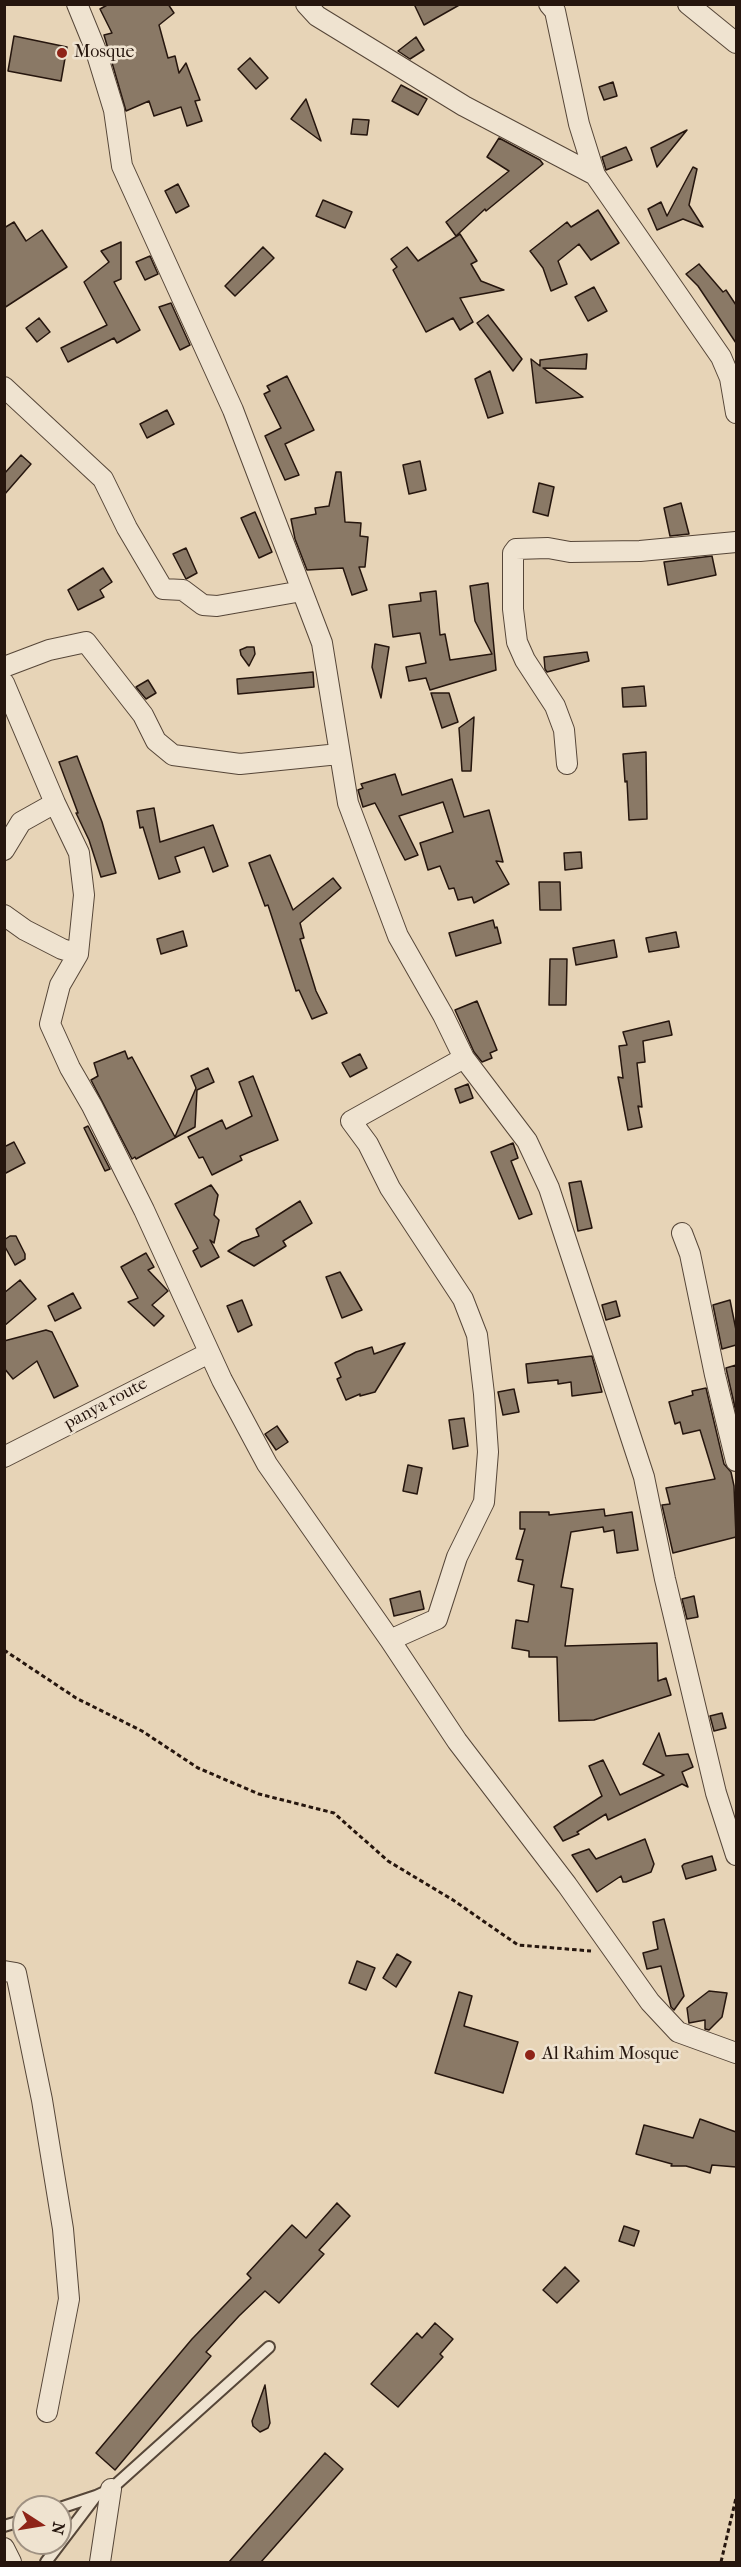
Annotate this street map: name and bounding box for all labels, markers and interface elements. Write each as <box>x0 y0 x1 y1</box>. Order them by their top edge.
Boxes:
place label: Mosque <box>74 42 134 64</box>
marker: Mosque <box>55 46 69 60</box>
street label: panya route <box>61 1373 151 1435</box>
place label: Al Rahim Mosque <box>542 2044 679 2066</box>
marker: Al Rahim Mosque <box>523 2048 537 2062</box>
north arrow <box>12 2495 72 2555</box>
text: N <box>48 2521 69 2536</box>

